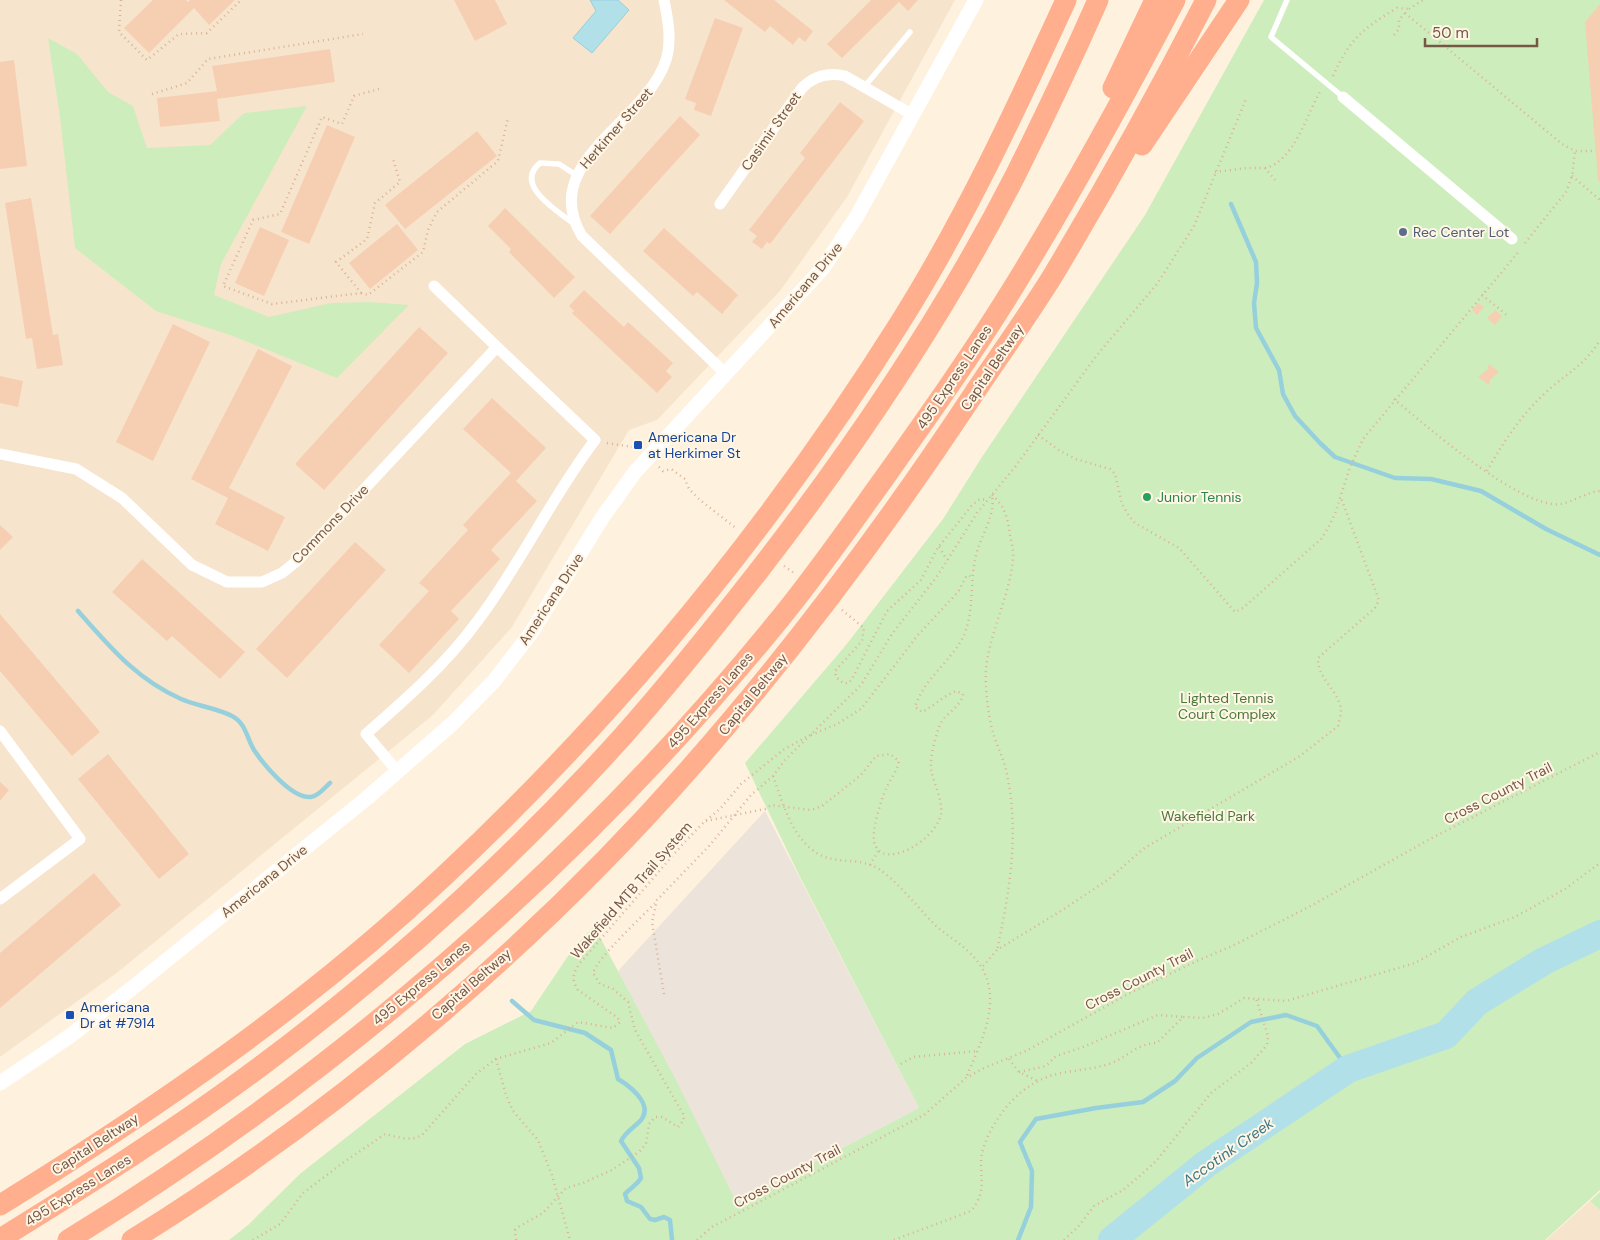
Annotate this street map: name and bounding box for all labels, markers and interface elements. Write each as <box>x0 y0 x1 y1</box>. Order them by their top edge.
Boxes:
scale bar <box>1425 15 1538 47</box>
text: 50 m <box>1432 23 1469 43</box>
street label: Herkimer Street <box>576 84 656 172</box>
street label: Casimir Street <box>737 88 805 174</box>
place label: Rec Center Lot <box>1413 223 1509 241</box>
marker: Rec Center Lot <box>1397 226 1409 238</box>
street label: Americana Drive <box>764 238 846 332</box>
street label: Capital Beltway <box>956 320 1028 414</box>
street label: 495 Express Lanes <box>912 321 996 433</box>
place label: Americana Dr at Herkimer St <box>648 428 741 462</box>
marker: Americana Dr at Herkimer St <box>632 439 644 451</box>
street label: Commons Drive <box>288 480 372 567</box>
place label: Junior Tennis <box>1157 488 1242 506</box>
marker: Junior Tennis <box>1141 491 1153 503</box>
street label: Americana Drive <box>514 549 588 649</box>
street label: 495 Express Lanes <box>663 648 757 752</box>
street label: Capital Beltway <box>714 649 792 739</box>
park label: Lighted Tennis Court Complex <box>1178 689 1276 723</box>
street label: Cross County Trail <box>1441 758 1555 828</box>
park label: Wakefield Park <box>1161 807 1255 825</box>
street label: Wakefield MTB Trail System <box>566 818 696 962</box>
street label: Americana Drive <box>217 840 311 921</box>
street label: 495 Express Lanes <box>369 937 473 1029</box>
street label: Capital Beltway <box>427 944 515 1024</box>
street label: Cross County Trail <box>1082 944 1196 1014</box>
place label: Americana Dr at #7914 <box>80 998 155 1032</box>
marker: Americana Dr at #7914 <box>64 1009 76 1021</box>
street label: Capital Beltway <box>48 1109 142 1179</box>
water label: Accotink Creek <box>1178 1113 1278 1191</box>
street label: Cross County Trail <box>730 1140 844 1212</box>
street label: 495 Express Lanes <box>22 1150 134 1230</box>

